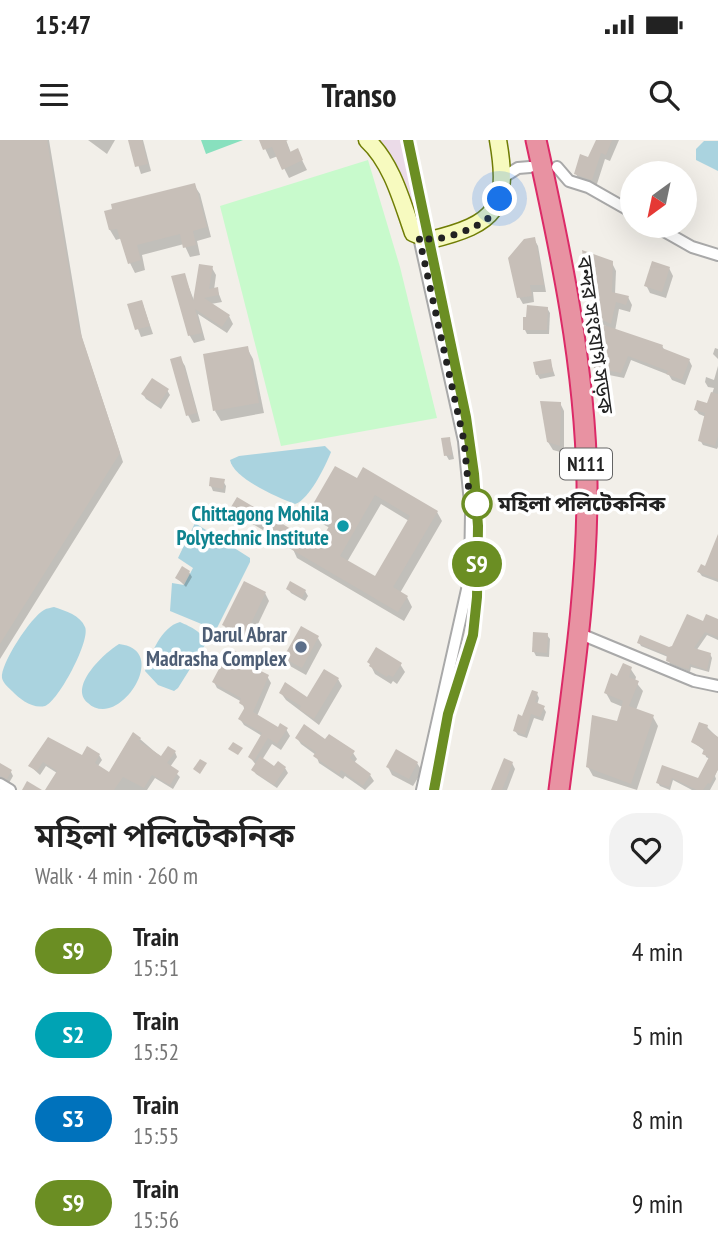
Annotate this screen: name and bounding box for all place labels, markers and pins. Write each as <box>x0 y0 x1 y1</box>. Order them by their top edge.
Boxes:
marker: মহিলা পলিটেকনিক <box>462 489 492 519</box>
place label: মহিলা পলিটেকনিক <box>497 490 666 517</box>
place label: Chittagong Mohila Polytechnic Institute <box>177 500 329 551</box>
marker: Chittagong Mohila Polytechnic Institute <box>335 518 351 534</box>
place label: Darul Abrar Madrasha Complex <box>146 621 288 672</box>
marker: Darul Abrar Madrasha Complex <box>293 639 309 655</box>

